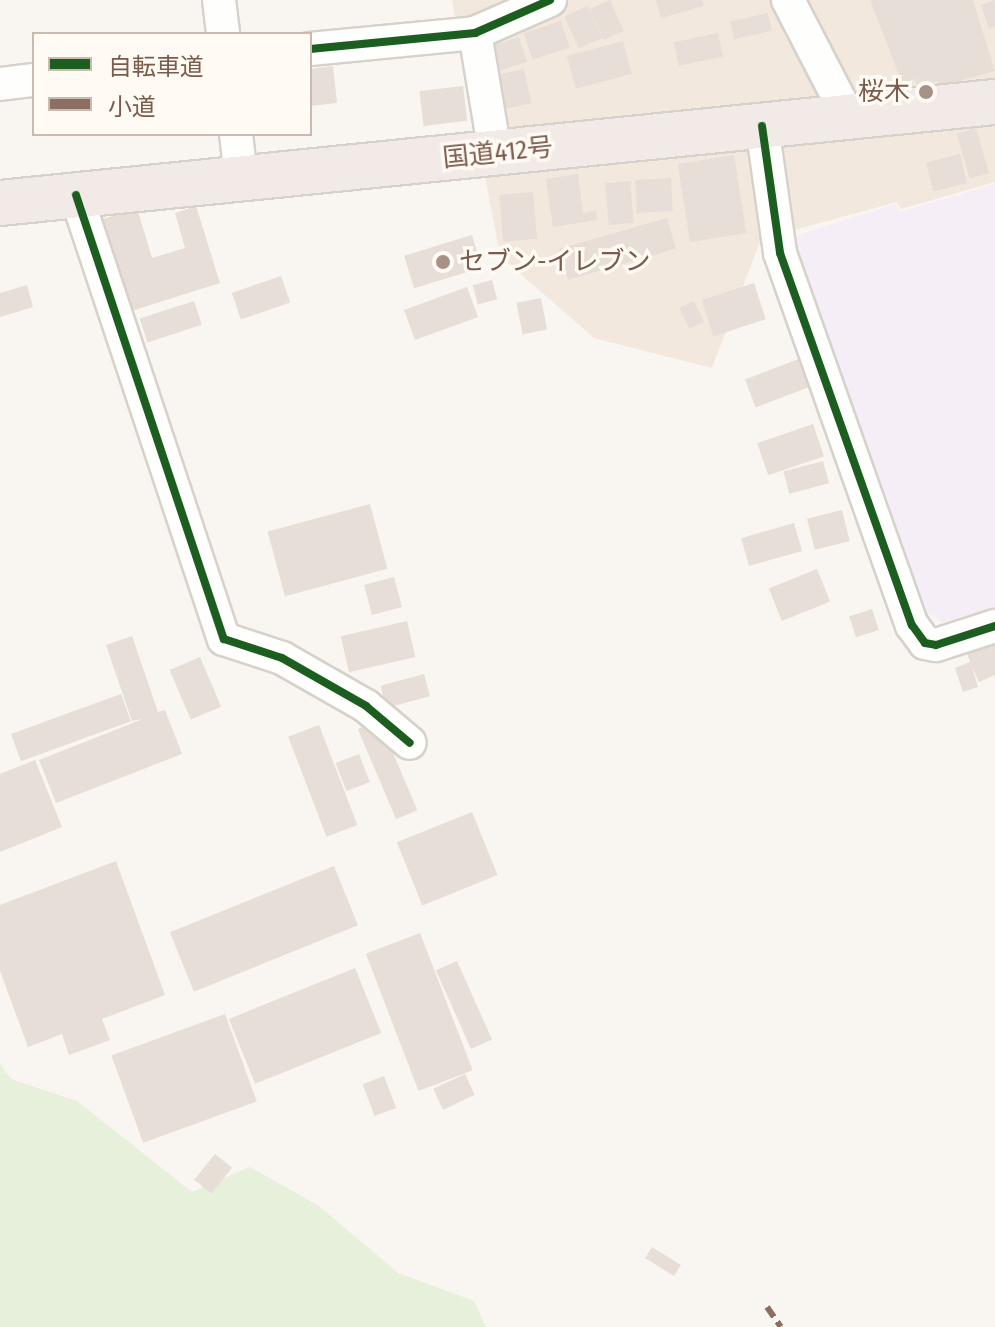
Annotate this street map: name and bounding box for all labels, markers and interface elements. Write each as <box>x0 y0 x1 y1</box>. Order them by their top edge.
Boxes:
legend <box>32 32 312 136</box>
text: 自転車道 <box>108 53 204 81</box>
place label: 桜木 <box>858 76 910 108</box>
marker: 桜木 <box>917 83 935 101</box>
text: 小道 <box>108 93 156 121</box>
street label: 国道412号 <box>441 132 555 174</box>
place label: セブン-イレブン <box>459 246 651 278</box>
marker: セブン-イレブン <box>434 253 452 271</box>

